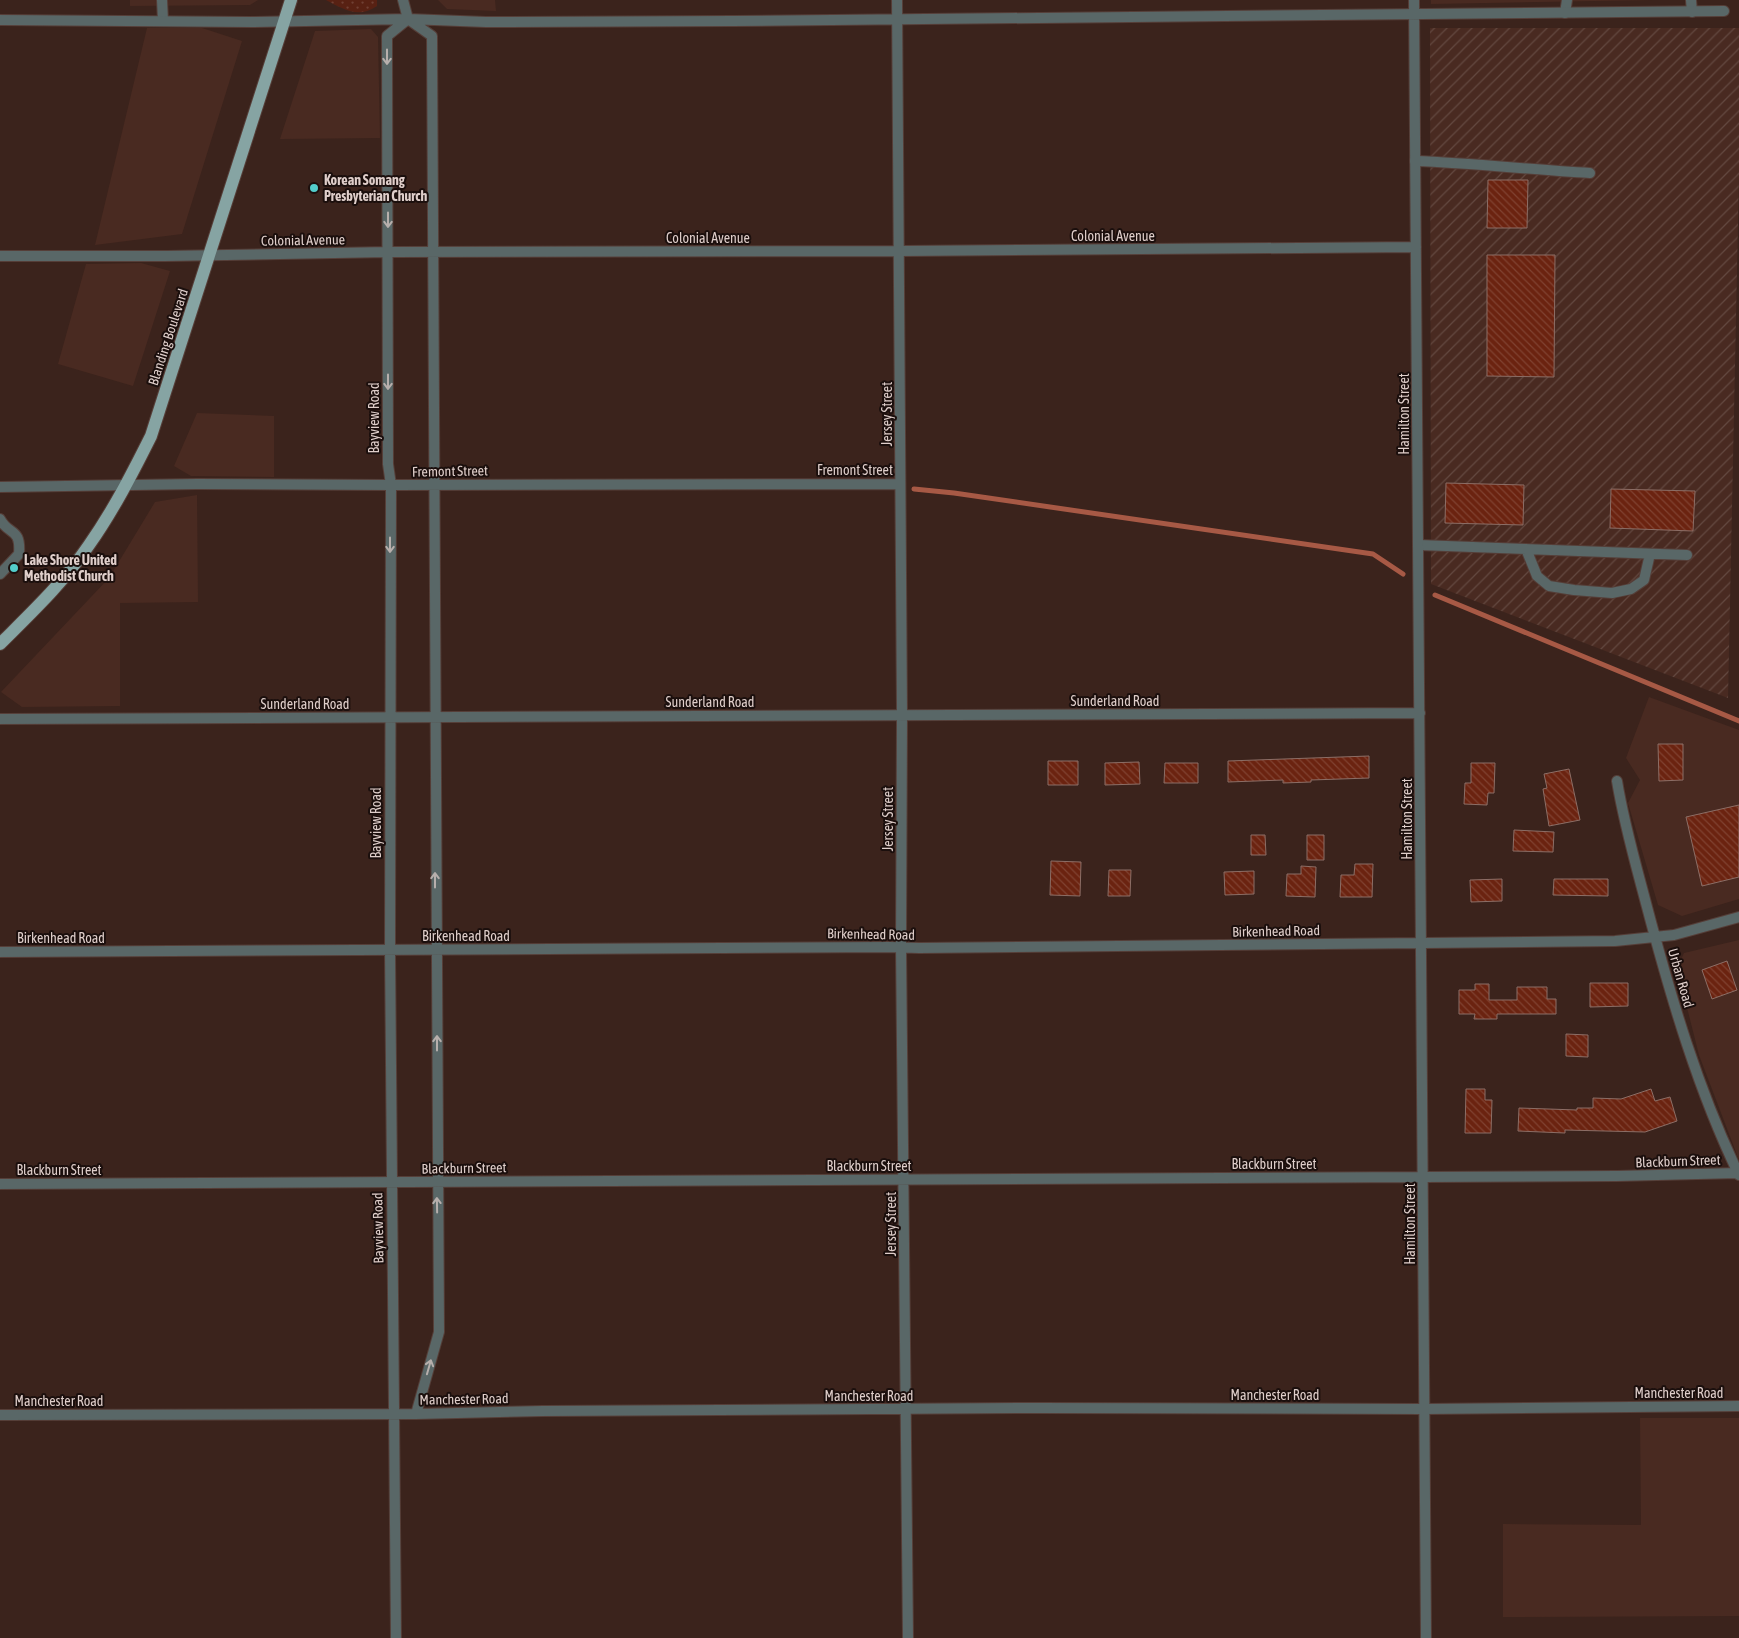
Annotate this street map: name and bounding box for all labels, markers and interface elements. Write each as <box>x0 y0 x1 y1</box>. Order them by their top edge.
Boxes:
one-way arrow <box>382 49 392 65</box>
place label: Korean Somang Presbyterian Church <box>324 172 428 204</box>
marker: Korean Somang Presbyterian Church <box>308 182 320 194</box>
one-way arrow <box>383 212 393 228</box>
street label: Colonial Avenue <box>1071 228 1155 244</box>
street label: Colonial Avenue <box>666 230 750 246</box>
street label: Colonial Avenue <box>261 231 345 249</box>
street label: Blanding Boulevard <box>145 287 191 387</box>
street label: Hamilton Street <box>1396 373 1412 455</box>
one-way arrow <box>383 374 393 390</box>
street label: Bayview Road <box>366 382 382 454</box>
street label: Jersey Street <box>879 382 895 446</box>
street label: Fremont Street <box>412 462 488 480</box>
street label: Fremont Street <box>817 462 893 478</box>
one-way arrow <box>385 536 395 552</box>
place label: Lake Shore United Methodist Church <box>24 552 117 584</box>
marker: Lake Shore United Methodist Church <box>8 562 20 574</box>
street label: Sunderland Road <box>1071 693 1159 709</box>
street label: Sunderland Road <box>666 694 754 710</box>
street label: Sunderland Road <box>261 696 349 712</box>
street label: Hamilton Street <box>1399 778 1415 860</box>
street label: Bayview Road <box>368 787 384 859</box>
street label: Jersey Street <box>880 787 896 851</box>
one-way arrow <box>430 873 440 889</box>
street label: Birkenhead Road <box>1232 922 1320 940</box>
street label: Birkenhead Road <box>827 925 915 943</box>
street label: Birkenhead Road <box>422 928 510 944</box>
street label: Birkenhead Road <box>17 930 105 946</box>
street label: Urban Road <box>1665 946 1697 1010</box>
one-way arrow <box>432 1035 442 1052</box>
street label: Blackburn Street <box>1635 1152 1721 1170</box>
street label: Blackburn Street <box>1231 1156 1317 1172</box>
street label: Blackburn Street <box>826 1158 912 1174</box>
street label: Blackburn Street <box>421 1159 507 1177</box>
street label: Blackburn Street <box>16 1162 102 1178</box>
street label: Hamilton Street <box>1402 1183 1418 1265</box>
street label: Bayview Road <box>369 1192 387 1264</box>
street label: Jersey Street <box>883 1192 899 1256</box>
one-way arrow <box>433 1198 442 1214</box>
one-way arrow <box>425 1359 435 1375</box>
street label: Manchester Road <box>1635 1385 1723 1401</box>
street label: Manchester Road <box>1231 1387 1319 1403</box>
street label: Manchester Road <box>825 1388 913 1404</box>
street label: Manchester Road <box>419 1390 509 1408</box>
street label: Manchester Road <box>15 1393 103 1409</box>

